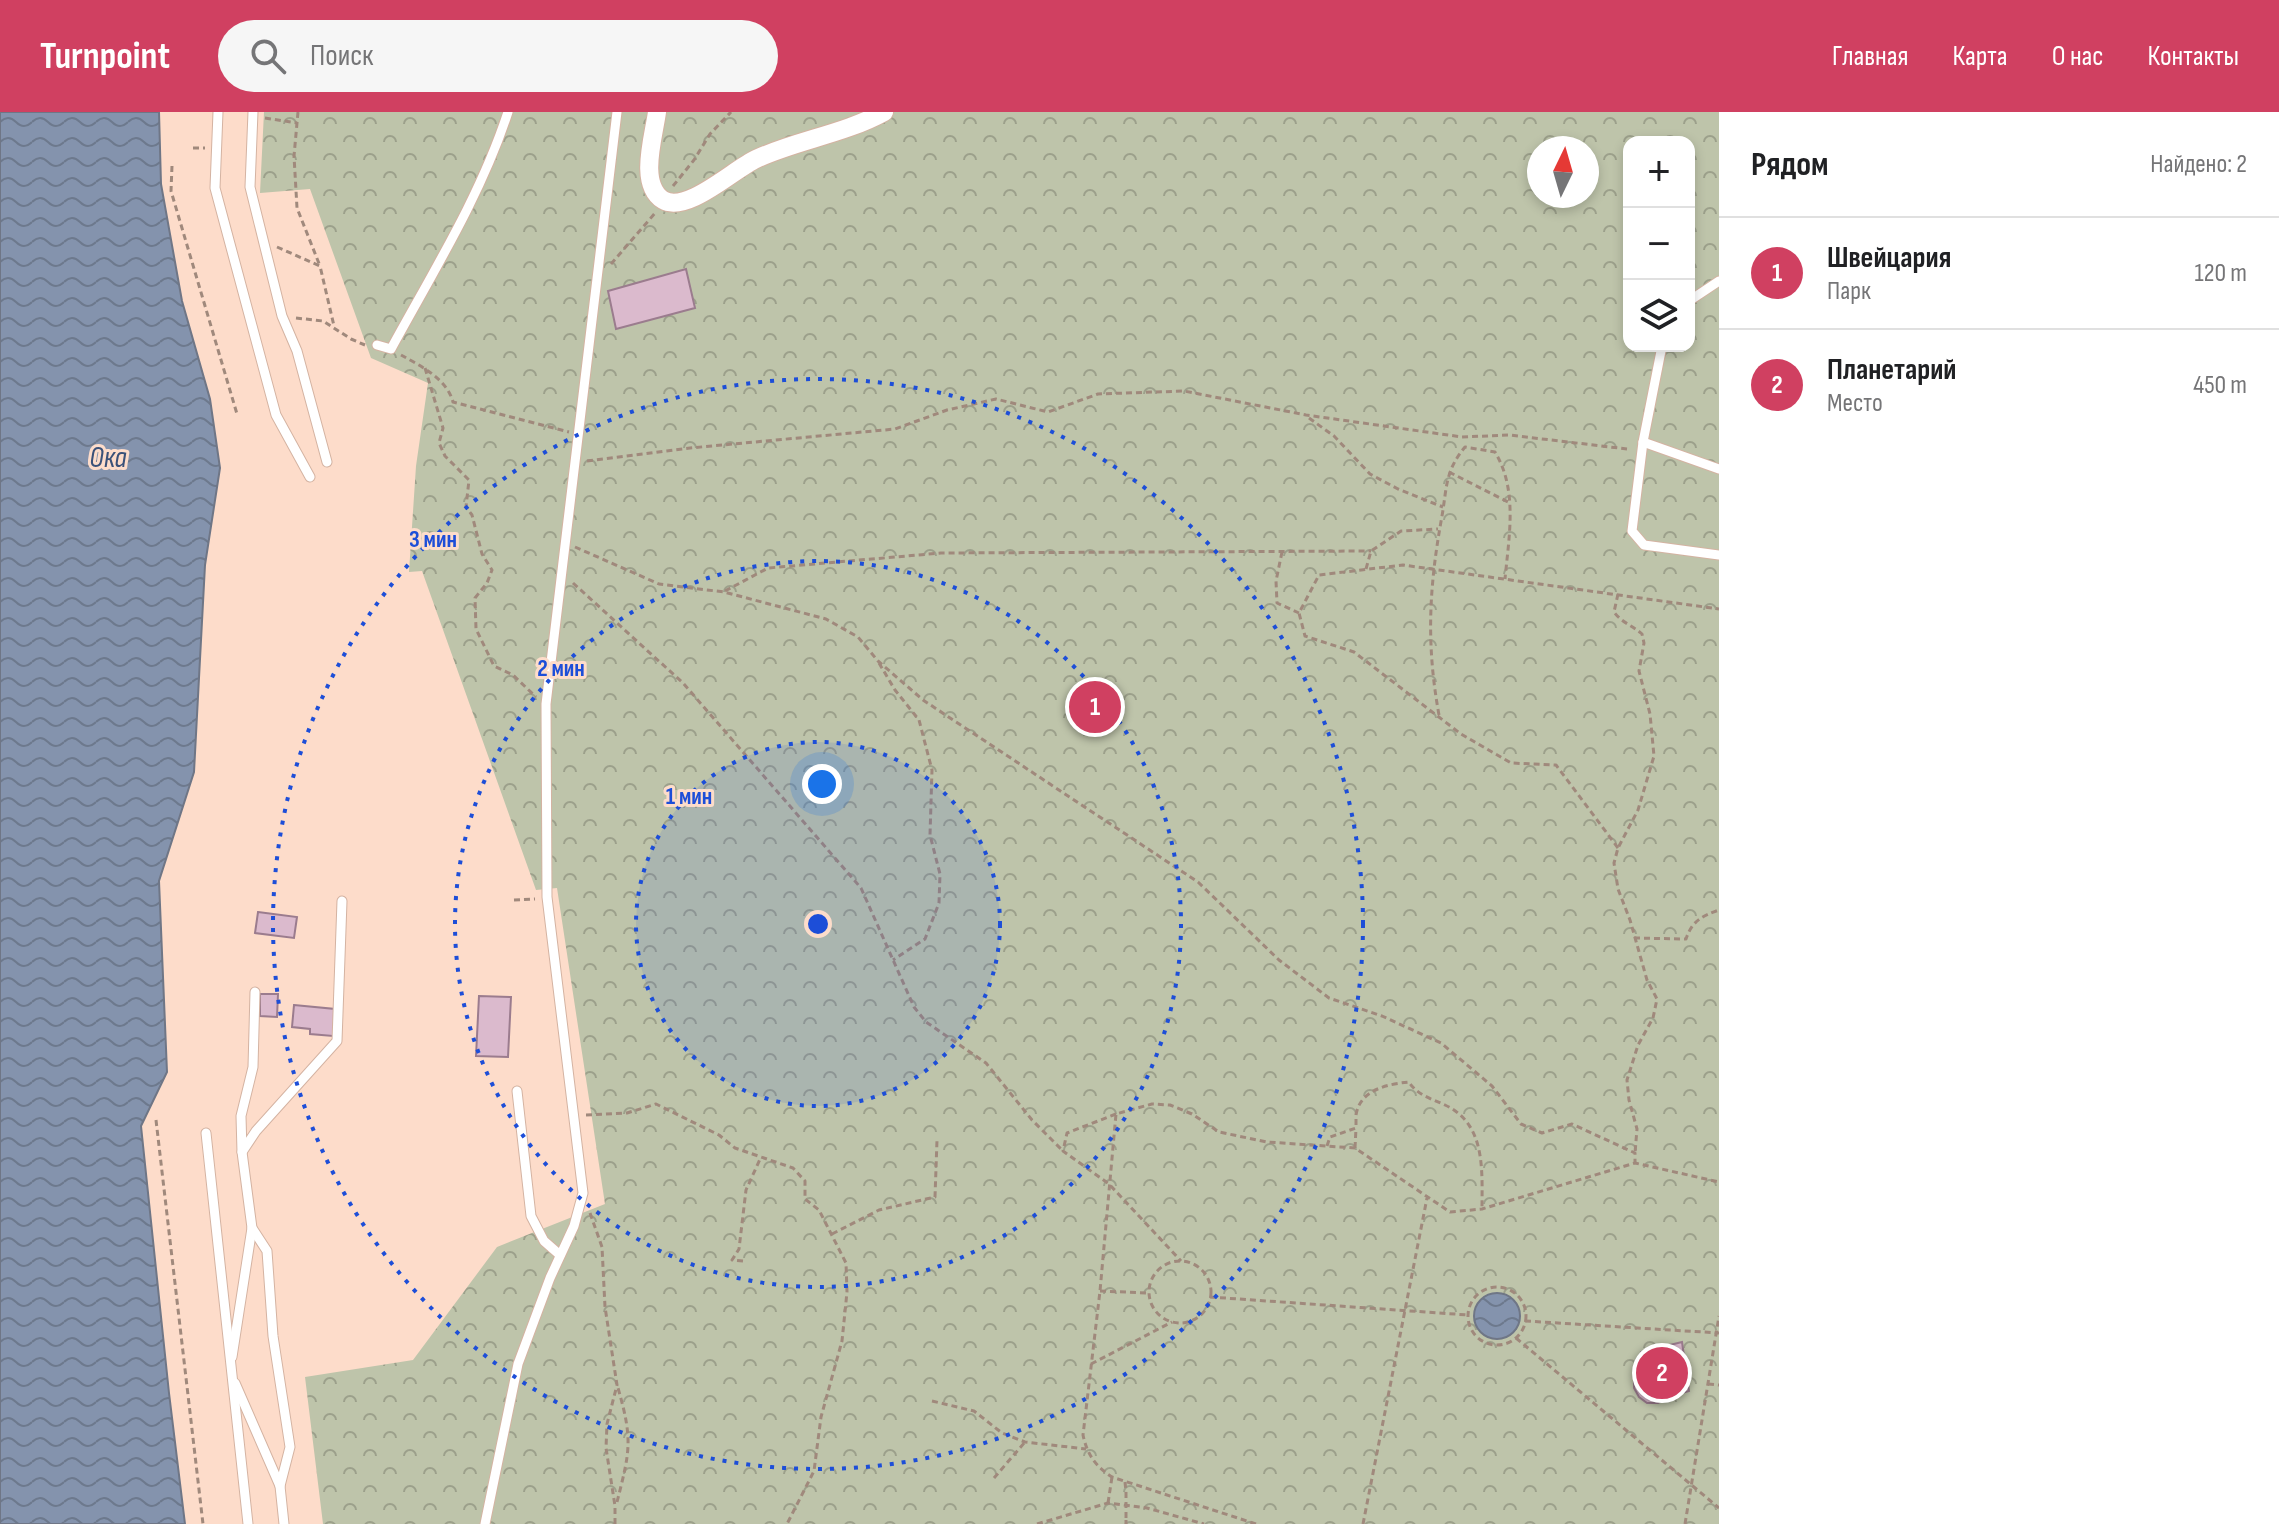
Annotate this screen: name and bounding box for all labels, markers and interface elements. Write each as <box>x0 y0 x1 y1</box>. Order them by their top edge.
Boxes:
search box <box>218 20 778 92</box>
text: Turnpoint <box>40 34 170 79</box>
icon: search <box>246 34 290 78</box>
text: Поиск <box>310 38 373 74</box>
text: Главная <box>1832 40 1908 73</box>
text: Карта <box>1952 40 2008 73</box>
text: О нас <box>2052 40 2104 73</box>
text: Контакты <box>2148 40 2239 73</box>
north arrow <box>1527 136 1599 208</box>
map controls <box>1623 136 1695 352</box>
button: + <box>1623 136 1695 208</box>
text: Рядом <box>1751 144 1829 185</box>
text: Найдено: 2 <box>2150 149 2247 180</box>
button: − <box>1623 208 1695 280</box>
text: Швейцария <box>1827 240 1951 276</box>
text: 1 <box>1772 258 1782 289</box>
text: 120 m <box>2194 258 2247 289</box>
text: Парк <box>1827 276 1871 307</box>
button: layers <box>1623 280 1695 352</box>
text: Планетарий <box>1827 352 1957 388</box>
text: 2 <box>1771 370 1783 401</box>
text: 450 m <box>2193 370 2247 401</box>
text: Место <box>1827 388 1883 419</box>
water label: Ока <box>89 440 127 476</box>
text: 3 мин <box>409 525 457 554</box>
text: 2 мин <box>537 654 585 683</box>
pin: 1 <box>1069 677 1121 737</box>
your location <box>802 764 842 804</box>
text: 1 мин <box>666 782 712 811</box>
centre of rings <box>804 910 832 938</box>
pin: 2 <box>1636 1343 1688 1403</box>

